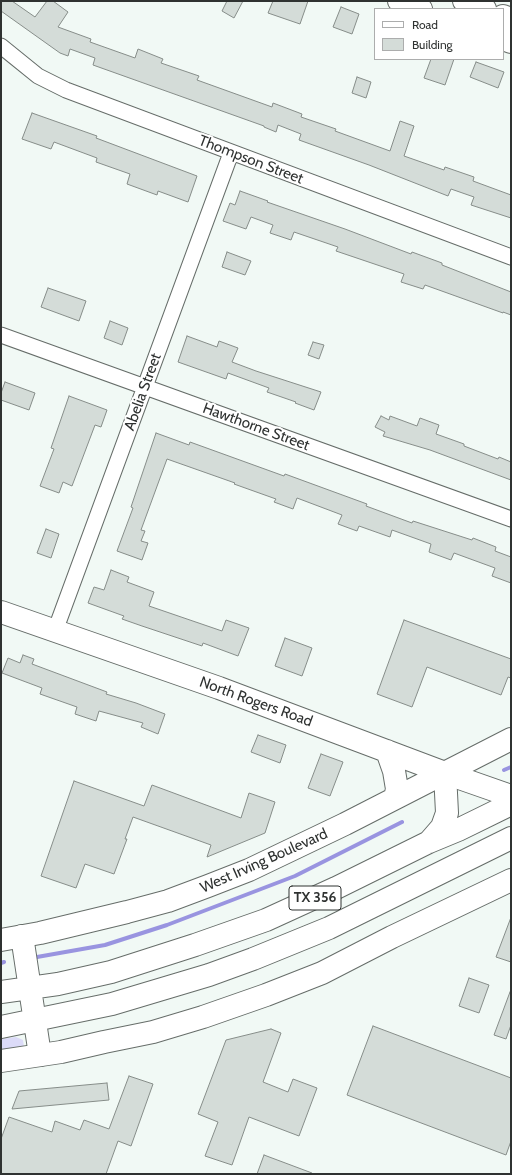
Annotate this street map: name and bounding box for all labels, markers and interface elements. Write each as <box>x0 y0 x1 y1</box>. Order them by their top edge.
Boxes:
legend <box>374 8 504 60</box>
text: Road <box>412 17 438 32</box>
text: Building <box>412 37 453 52</box>
street label: Thompson Street <box>196 132 306 188</box>
street label: Abelia Street <box>121 351 165 433</box>
street label: Hawthorne Street <box>200 399 312 455</box>
street label: North Rogers Road <box>197 673 315 731</box>
street label: West Irving Boulevard <box>197 825 331 897</box>
road number: TX 356 <box>289 886 341 910</box>

